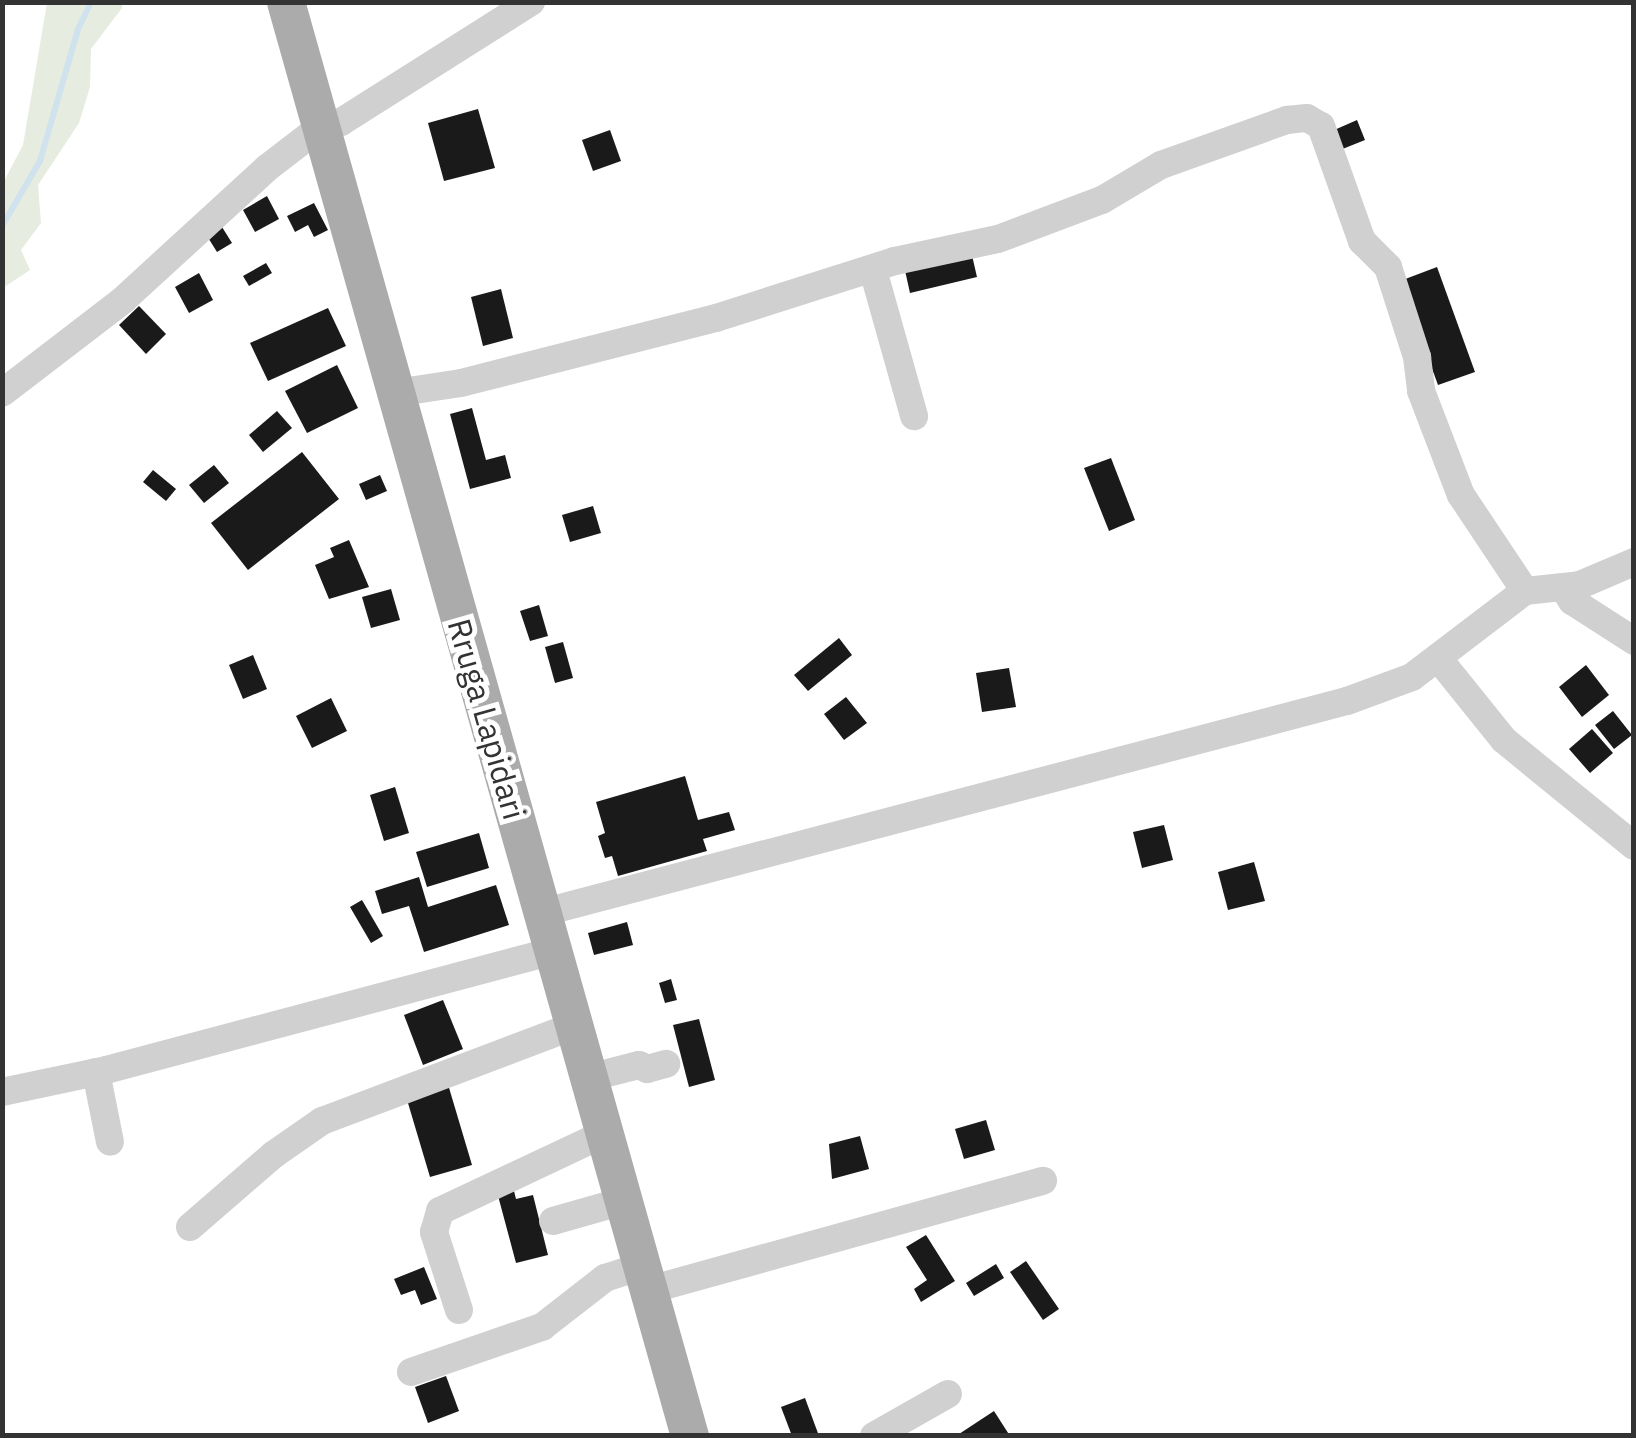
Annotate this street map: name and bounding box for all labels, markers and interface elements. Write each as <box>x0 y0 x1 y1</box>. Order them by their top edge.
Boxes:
street label: Rruga Lapidari <box>440 614 534 824</box>

